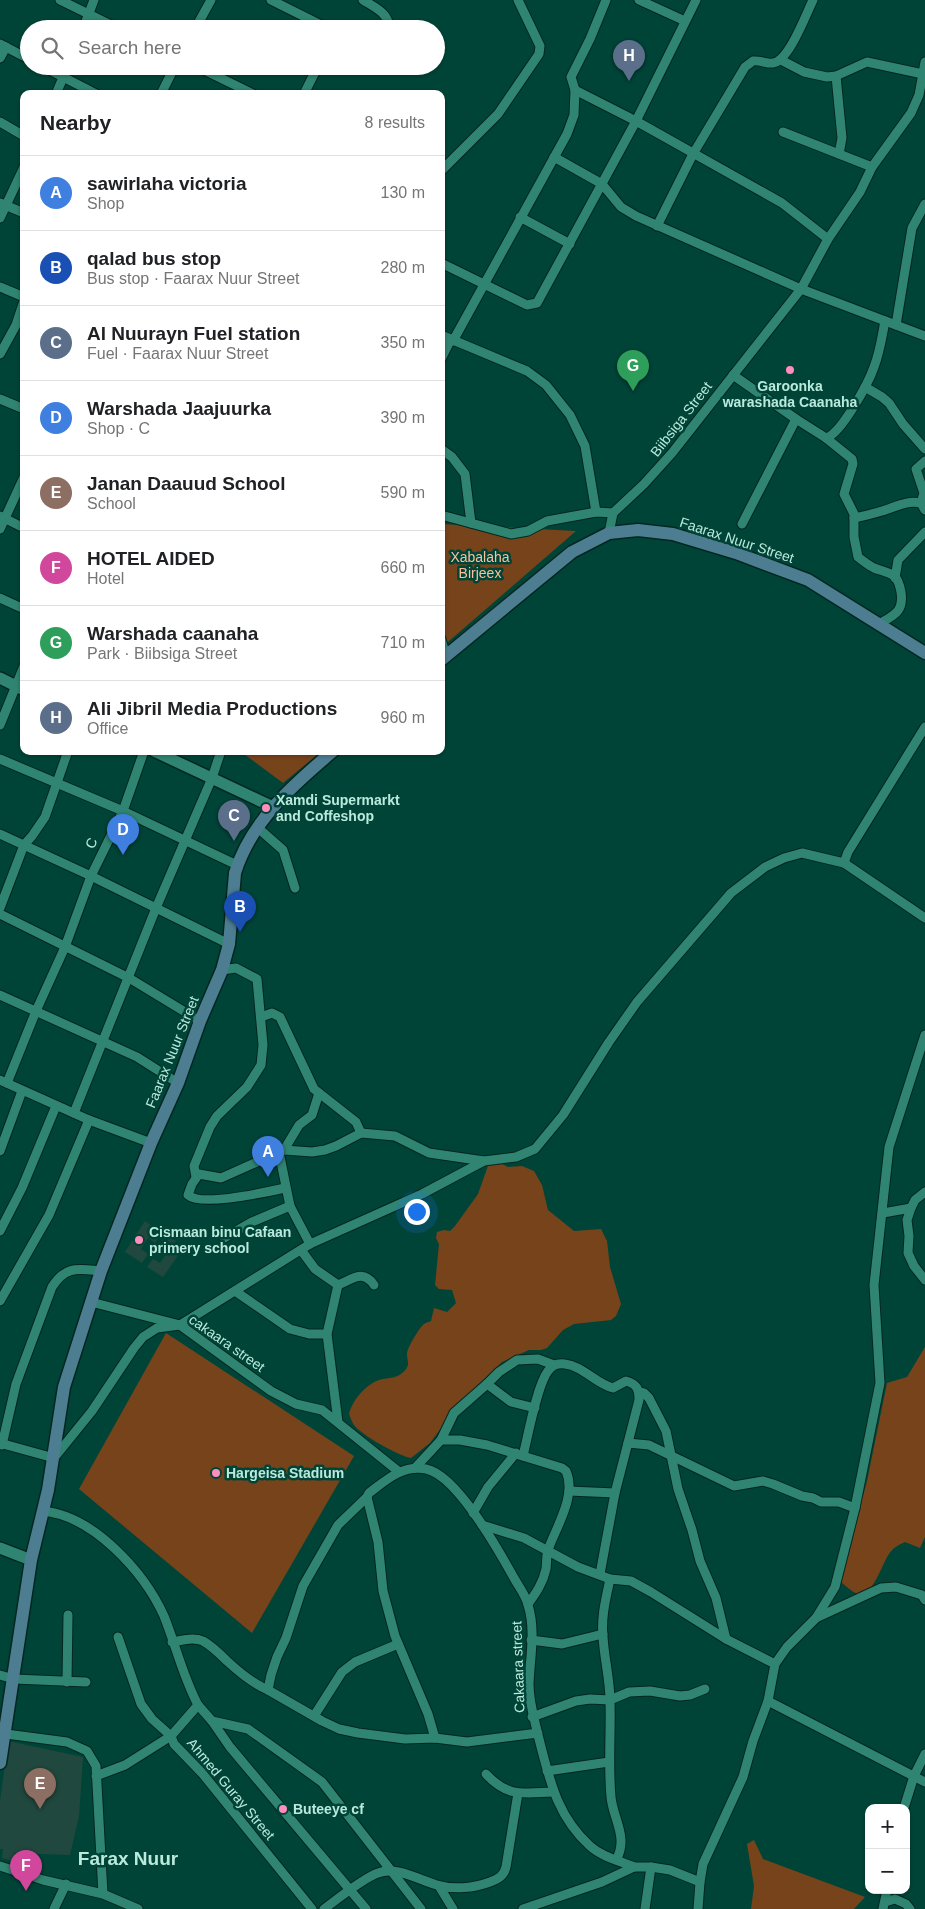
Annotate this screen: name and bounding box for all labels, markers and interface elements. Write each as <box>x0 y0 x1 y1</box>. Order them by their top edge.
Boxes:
search box <box>20 20 445 75</box>
icon: search <box>38 34 66 62</box>
text: Search here <box>78 37 182 58</box>
pin: H <box>613 40 645 81</box>
text: Nearby <box>40 111 111 134</box>
text: 8 results <box>365 114 425 131</box>
text: sawirlaha victoria <box>87 173 246 194</box>
text: A <box>50 184 62 201</box>
text: 130 m <box>381 184 425 201</box>
text: Shop <box>87 195 124 212</box>
text: qalad bus stop <box>87 248 221 269</box>
text: B <box>50 259 62 276</box>
text: 280 m <box>381 259 425 276</box>
text: Bus stop · Faarax Nuur Street <box>87 270 300 287</box>
text: Al Nuurayn Fuel station <box>87 323 300 344</box>
text: C <box>50 334 62 351</box>
text: 350 m <box>381 334 425 351</box>
text: Fuel · Faarax Nuur Street <box>87 345 268 362</box>
pin: G <box>617 350 649 391</box>
marker: Garoonka warashada Caanaha <box>784 364 796 376</box>
street label: Biibsiga Street <box>647 378 715 459</box>
place label: Garoonka warashada Caanaha <box>722 378 858 410</box>
text: Warshada Jaajuurka <box>87 398 271 419</box>
text: D <box>50 409 62 426</box>
text: 390 m <box>381 409 425 426</box>
text: Shop · C <box>87 420 150 437</box>
text: Janan Daauud School <box>87 473 285 494</box>
text: E <box>51 484 61 501</box>
text: 590 m <box>381 484 425 501</box>
text: School <box>87 495 136 512</box>
street label: Faarax Nuur Street <box>678 514 796 566</box>
text: HOTEL AIDED <box>87 548 215 569</box>
park label: Xabalaha Birjeex <box>450 549 510 581</box>
text: F <box>51 559 61 576</box>
text: 660 m <box>381 559 425 576</box>
text: Hotel <box>87 570 124 587</box>
text: Warshada caanaha <box>87 623 258 644</box>
text: G <box>50 634 62 651</box>
text: 710 m <box>381 634 425 651</box>
text: Park · Biibsiga Street <box>87 645 237 662</box>
text: Ali Jibril Media Productions <box>87 698 337 719</box>
text: H <box>50 709 62 726</box>
text: 960 m <box>381 709 425 726</box>
text: Office <box>87 720 129 737</box>
place label: Xamdi Supermarkt and Coffeshop <box>276 792 400 824</box>
pin: C <box>218 800 250 841</box>
marker: Xamdi Supermarkt and Coffeshop <box>260 802 272 814</box>
pin: D <box>107 814 139 855</box>
street label: C <box>82 835 100 851</box>
pin: B <box>224 891 256 932</box>
street label: Faarax Nuur Street <box>142 994 202 1110</box>
pin: A <box>252 1136 284 1177</box>
your location <box>404 1199 430 1225</box>
place label: Cismaan binu Cafaan primery school <box>149 1224 291 1256</box>
marker: Cismaan binu Cafaan primery school <box>133 1234 145 1246</box>
street label: cakaara street <box>186 1311 268 1375</box>
place label: Hargeisa Stadium <box>226 1465 344 1481</box>
marker: Hargeisa Stadium <box>210 1467 222 1479</box>
street label: Cakaara street <box>508 1621 528 1713</box>
street label: Ahmed Guray Street <box>184 1735 278 1843</box>
pin: E <box>24 1768 56 1809</box>
place label: Buteeye cf <box>293 1801 364 1817</box>
marker: Buteeye cf <box>277 1803 289 1815</box>
map controls <box>865 1804 910 1894</box>
button: + <box>865 1804 910 1849</box>
district label: Farax Nuur <box>78 1848 179 1869</box>
button: − <box>865 1849 910 1894</box>
pin: F <box>10 1850 42 1891</box>

